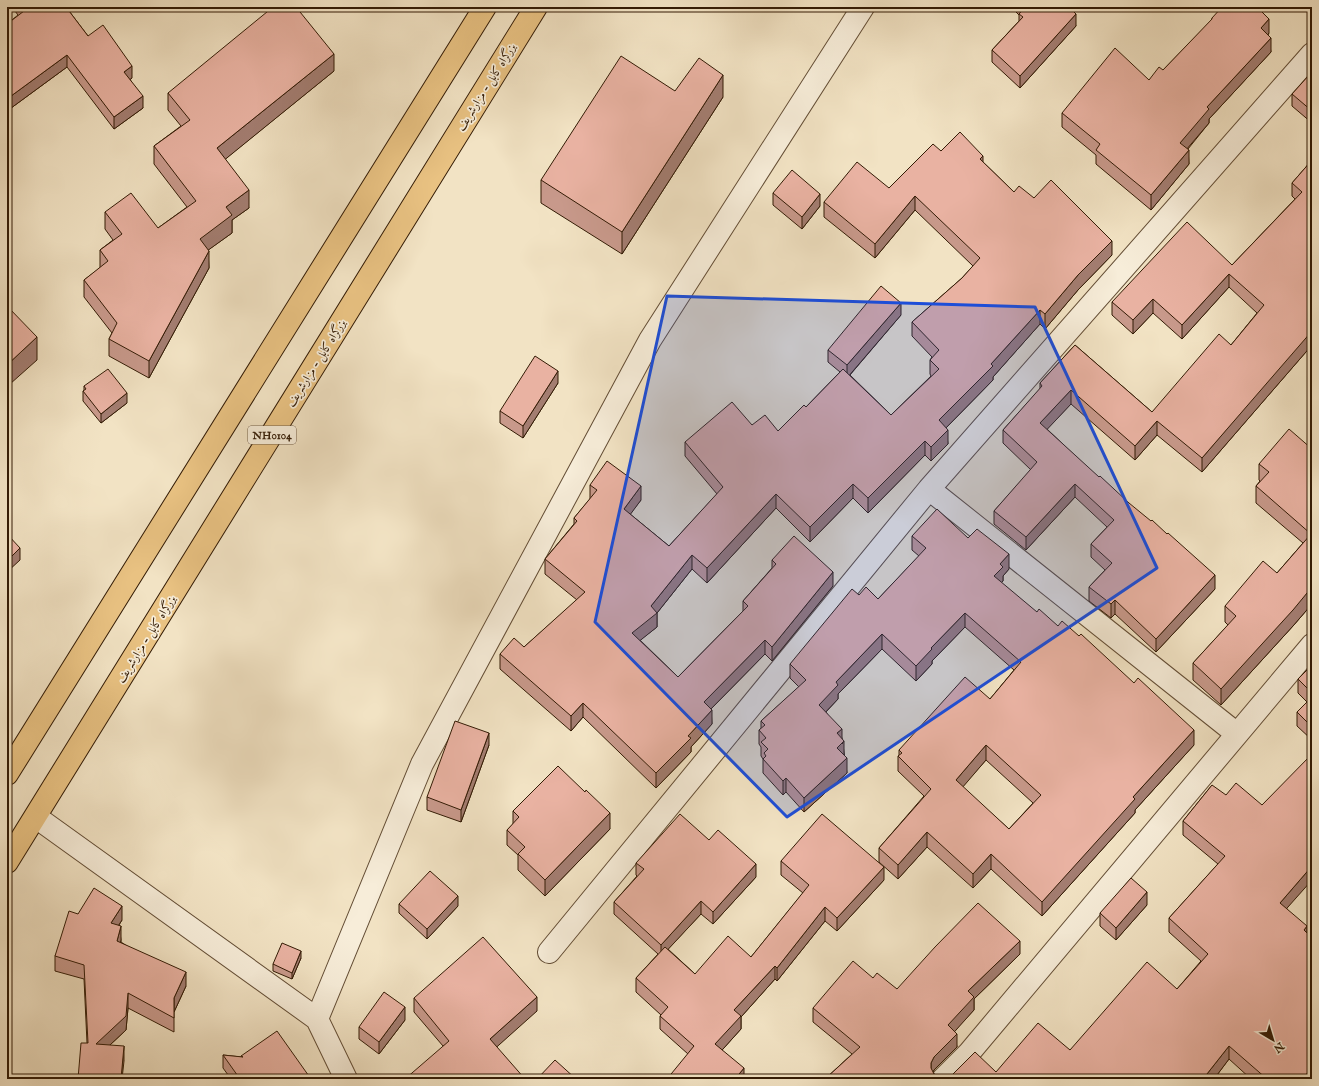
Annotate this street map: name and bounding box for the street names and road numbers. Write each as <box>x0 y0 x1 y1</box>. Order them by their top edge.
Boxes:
street label: بزرگراه کابل - مزارشریف <box>453 40 520 134</box>
street label: بزرگراه کابل - مزارشریف <box>283 316 350 410</box>
road number: NH0104 <box>248 426 296 444</box>
street label: بزرگراه کابل - مزارشریف <box>113 592 180 686</box>

